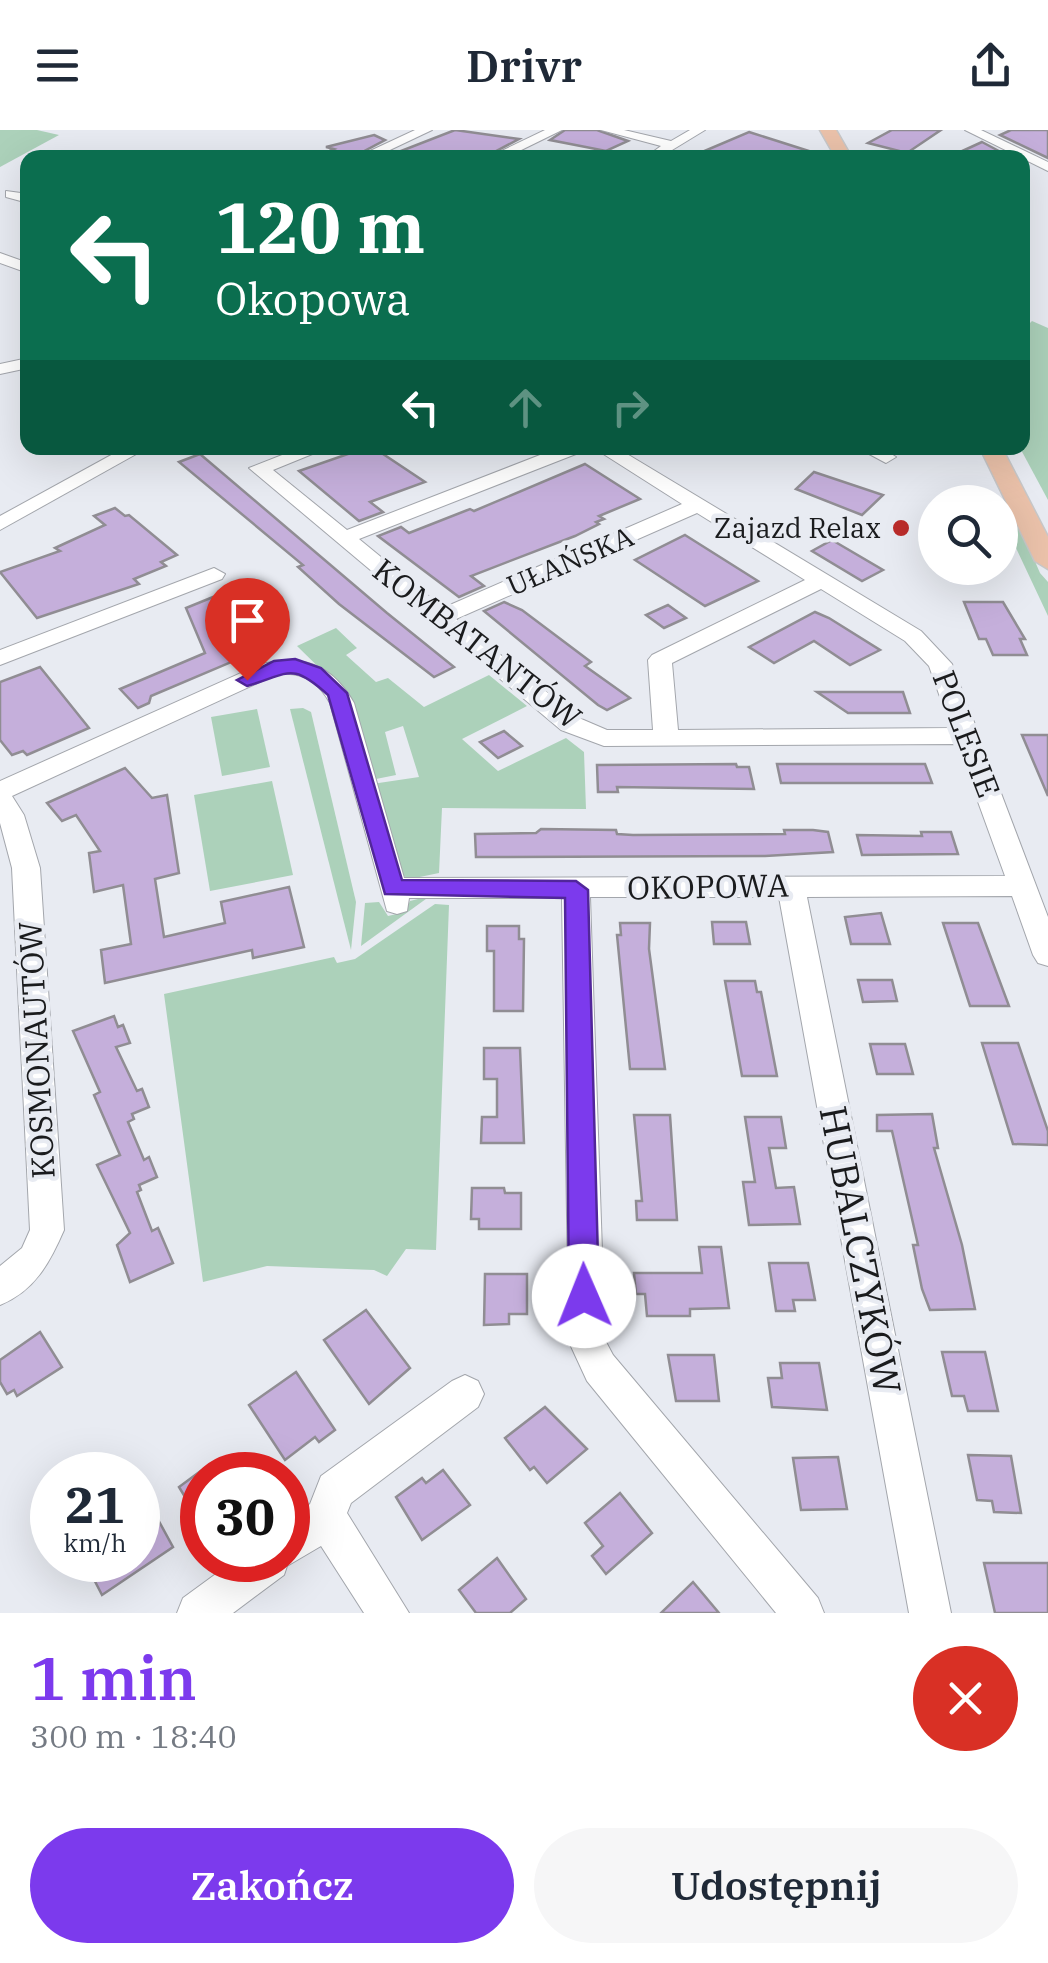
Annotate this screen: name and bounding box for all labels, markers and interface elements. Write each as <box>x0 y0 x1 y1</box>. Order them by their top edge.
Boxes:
text: Drivr <box>466 36 582 94</box>
icon: menu <box>30 38 85 93</box>
icon: share <box>963 38 1018 93</box>
text: 120 m <box>215 181 425 272</box>
icon: left <box>50 190 180 320</box>
text: Okopowa <box>215 269 410 327</box>
icon: left <box>393 380 448 435</box>
icon: ahead <box>498 380 553 435</box>
icon: right <box>603 380 658 435</box>
map controls <box>918 485 1018 585</box>
button: search <box>918 485 1018 585</box>
place label: Zajazd Relax <box>714 509 881 546</box>
street label: UŁAŃSKA <box>501 517 639 604</box>
marker: Zajazd Relax <box>890 517 912 539</box>
street label: KOMBATANTÓW <box>365 549 590 738</box>
pin <box>205 578 290 681</box>
icon: arrive <box>220 593 275 648</box>
street label: POLESIE <box>924 664 1010 803</box>
street label: OKOPOWA <box>627 864 789 908</box>
street label: KOSMONAUTÓW <box>8 920 64 1180</box>
street label: HUBALCZYKÓW <box>810 1101 913 1398</box>
position arrow <box>532 1244 636 1348</box>
speed limit sign: 30 <box>180 1452 310 1582</box>
text: 21 <box>65 1472 125 1537</box>
text: km/h <box>63 1526 127 1559</box>
text: 1 min <box>30 1638 197 1717</box>
button: close <box>913 1646 1018 1751</box>
text: 300 m · 18:40 <box>30 1715 237 1757</box>
button: Zakończ <box>30 1828 514 1943</box>
button: Udostępnij <box>534 1828 1018 1943</box>

